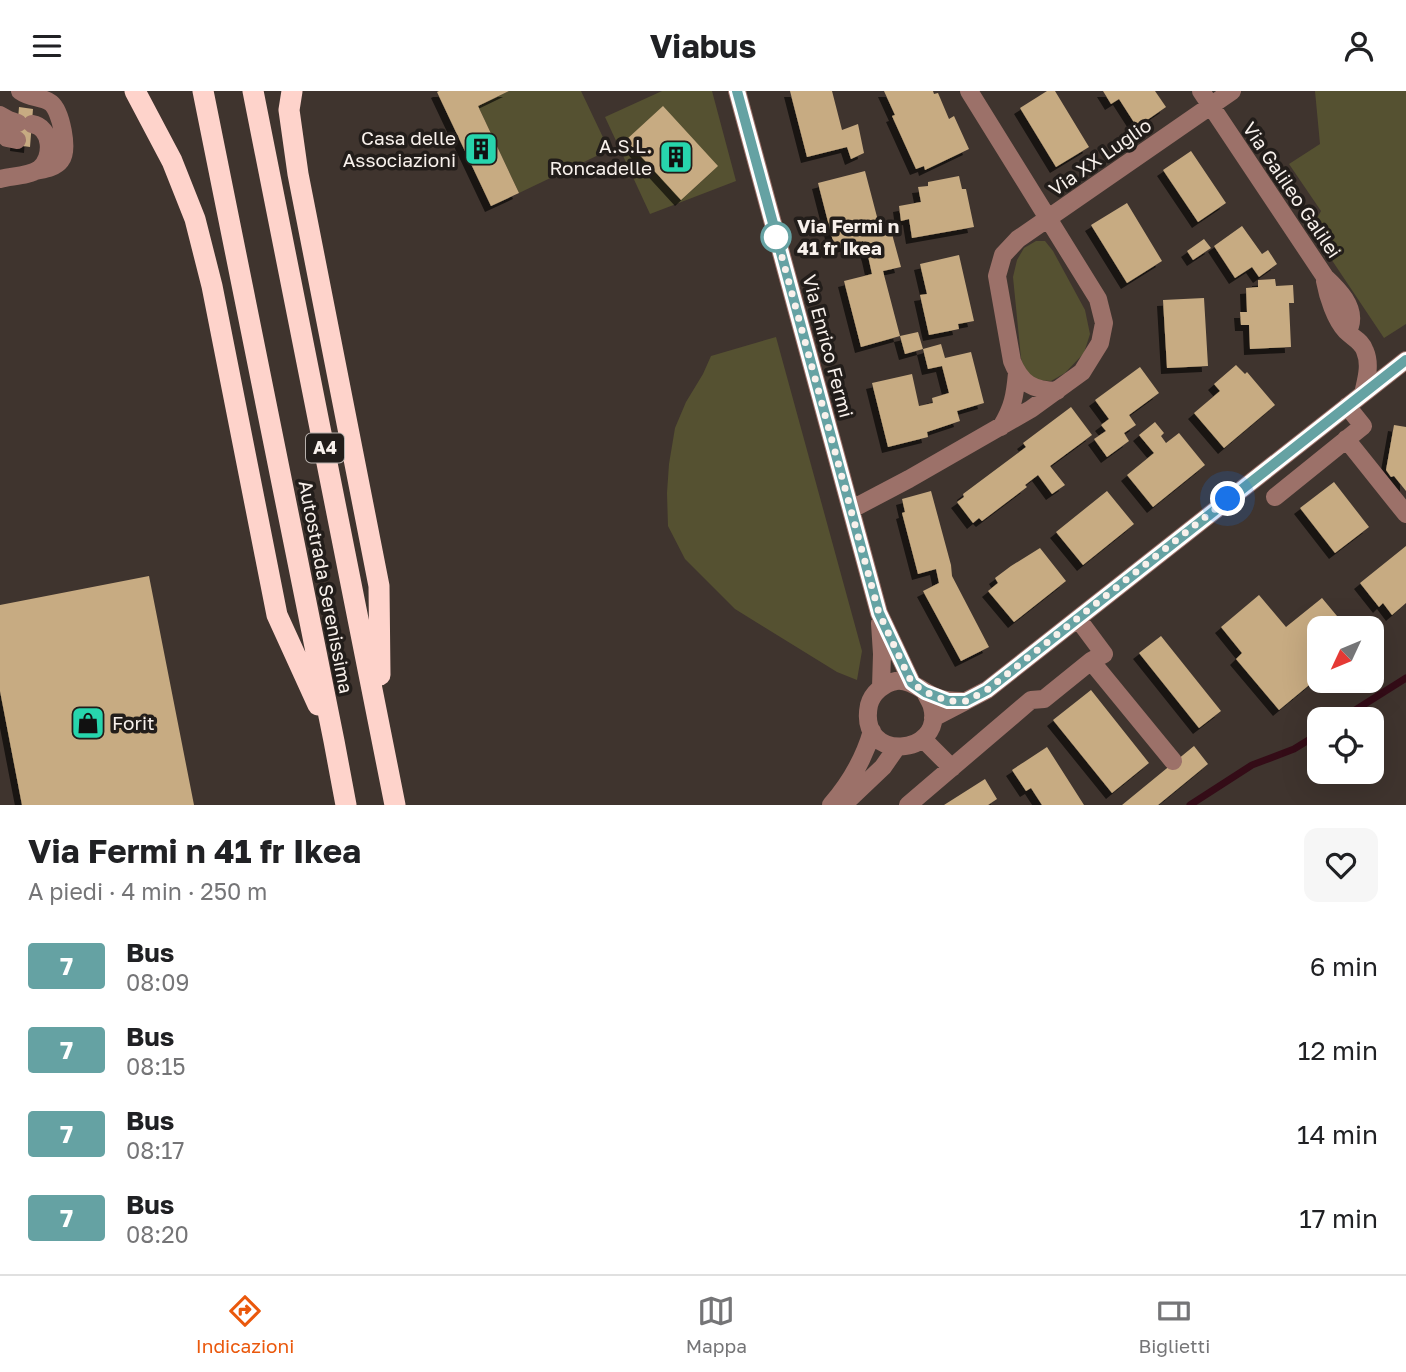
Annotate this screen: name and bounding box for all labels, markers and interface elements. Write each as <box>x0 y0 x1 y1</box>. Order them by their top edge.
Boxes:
icon: menu <box>28 27 66 65</box>
text: Viabus <box>650 27 756 65</box>
icon: person <box>1340 27 1378 65</box>
street label: Via XX Luglio <box>1044 113 1155 200</box>
street label: Via Galileo Galilei <box>1238 117 1346 262</box>
place label: Casa delle Associazioni <box>343 126 456 171</box>
building icon: Casa delle Associazioni <box>462 130 500 168</box>
place label: A.S.L. Roncadelle <box>549 134 652 179</box>
building icon: A.S.L. Roncadelle <box>657 138 695 176</box>
place label: Via Fermi n 41 fr Ikea <box>797 214 899 259</box>
marker: Via Fermi n 41 fr Ikea <box>761 222 791 252</box>
street label: Via Enrico Fermi <box>798 272 859 420</box>
road number: A4 <box>306 433 344 463</box>
street label: Autostrada Serenissima <box>295 478 358 695</box>
your location <box>1210 481 1245 516</box>
north arrow <box>1307 616 1384 693</box>
map controls <box>1307 616 1384 784</box>
shop icon: Forit <box>69 704 107 742</box>
button: locate <box>1307 707 1384 784</box>
place label: Forit <box>112 711 155 734</box>
button: heart <box>1304 828 1378 902</box>
text: Via Fermi n 41 fr Ikea <box>28 831 361 870</box>
text: A piedi · 4 min · 250 m <box>28 877 267 905</box>
text: Bus <box>126 937 174 968</box>
text: 7 <box>60 951 73 980</box>
text: 6 min <box>1310 951 1378 982</box>
text: 08:09 <box>126 968 189 996</box>
text: Bus <box>126 1021 174 1052</box>
text: 7 <box>60 1035 73 1064</box>
text: 12 min <box>1298 1035 1378 1066</box>
text: 08:15 <box>126 1052 186 1080</box>
text: Bus <box>126 1105 174 1136</box>
text: 7 <box>60 1119 73 1148</box>
text: 14 min <box>1297 1119 1378 1150</box>
text: 08:17 <box>126 1136 185 1164</box>
text: Bus <box>126 1189 174 1220</box>
text: 7 <box>60 1203 73 1232</box>
text: 17 min <box>1299 1203 1378 1234</box>
text: 08:20 <box>126 1220 189 1248</box>
tab: Indicazioni <box>196 1292 294 1357</box>
tab: Mappa <box>686 1292 747 1357</box>
tab: Biglietti <box>1138 1292 1210 1357</box>

